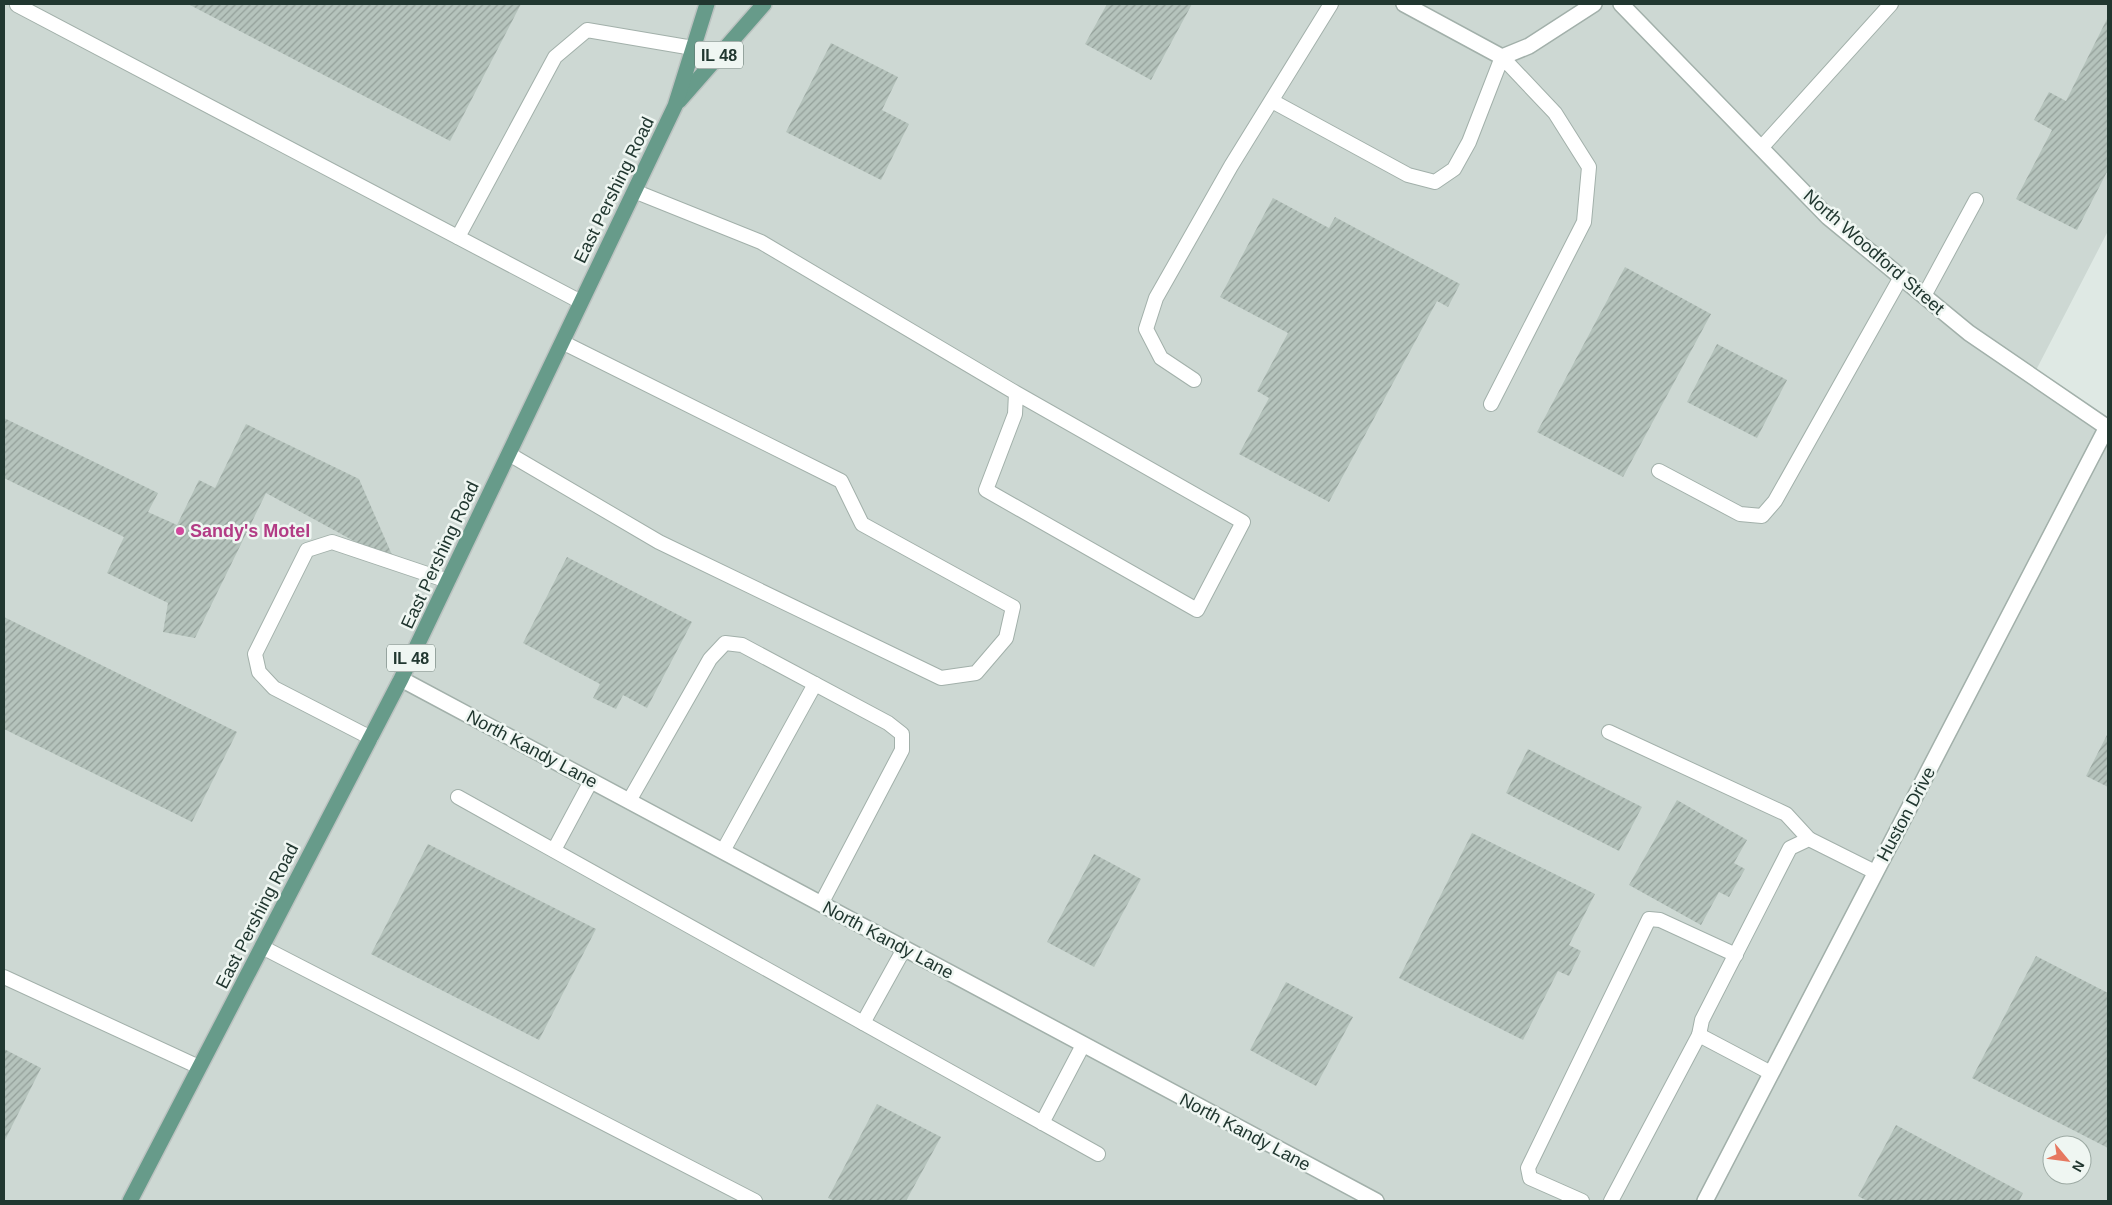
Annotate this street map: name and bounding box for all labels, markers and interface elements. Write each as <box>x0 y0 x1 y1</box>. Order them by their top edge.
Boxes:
road number: IL 48 <box>695 42 743 68</box>
street label: East Pershing Road <box>570 114 658 266</box>
street label: North Woodford Street <box>1800 185 1948 319</box>
street label: East Pershing Road <box>397 478 483 632</box>
place label: Sandy's Motel <box>190 521 310 541</box>
marker: Sandy's Motel <box>174 525 186 537</box>
road number: IL 48 <box>387 644 435 671</box>
street label: North Kandy Lane <box>463 706 601 792</box>
street label: Huston Drive <box>1873 763 1939 865</box>
street label: East Pershing Road <box>212 840 302 992</box>
street label: North Kandy Lane <box>819 897 957 983</box>
street label: North Kandy Lane <box>1176 1089 1314 1175</box>
north arrow <box>2042 1135 2092 1185</box>
text: N <box>2069 1158 2088 1175</box>

